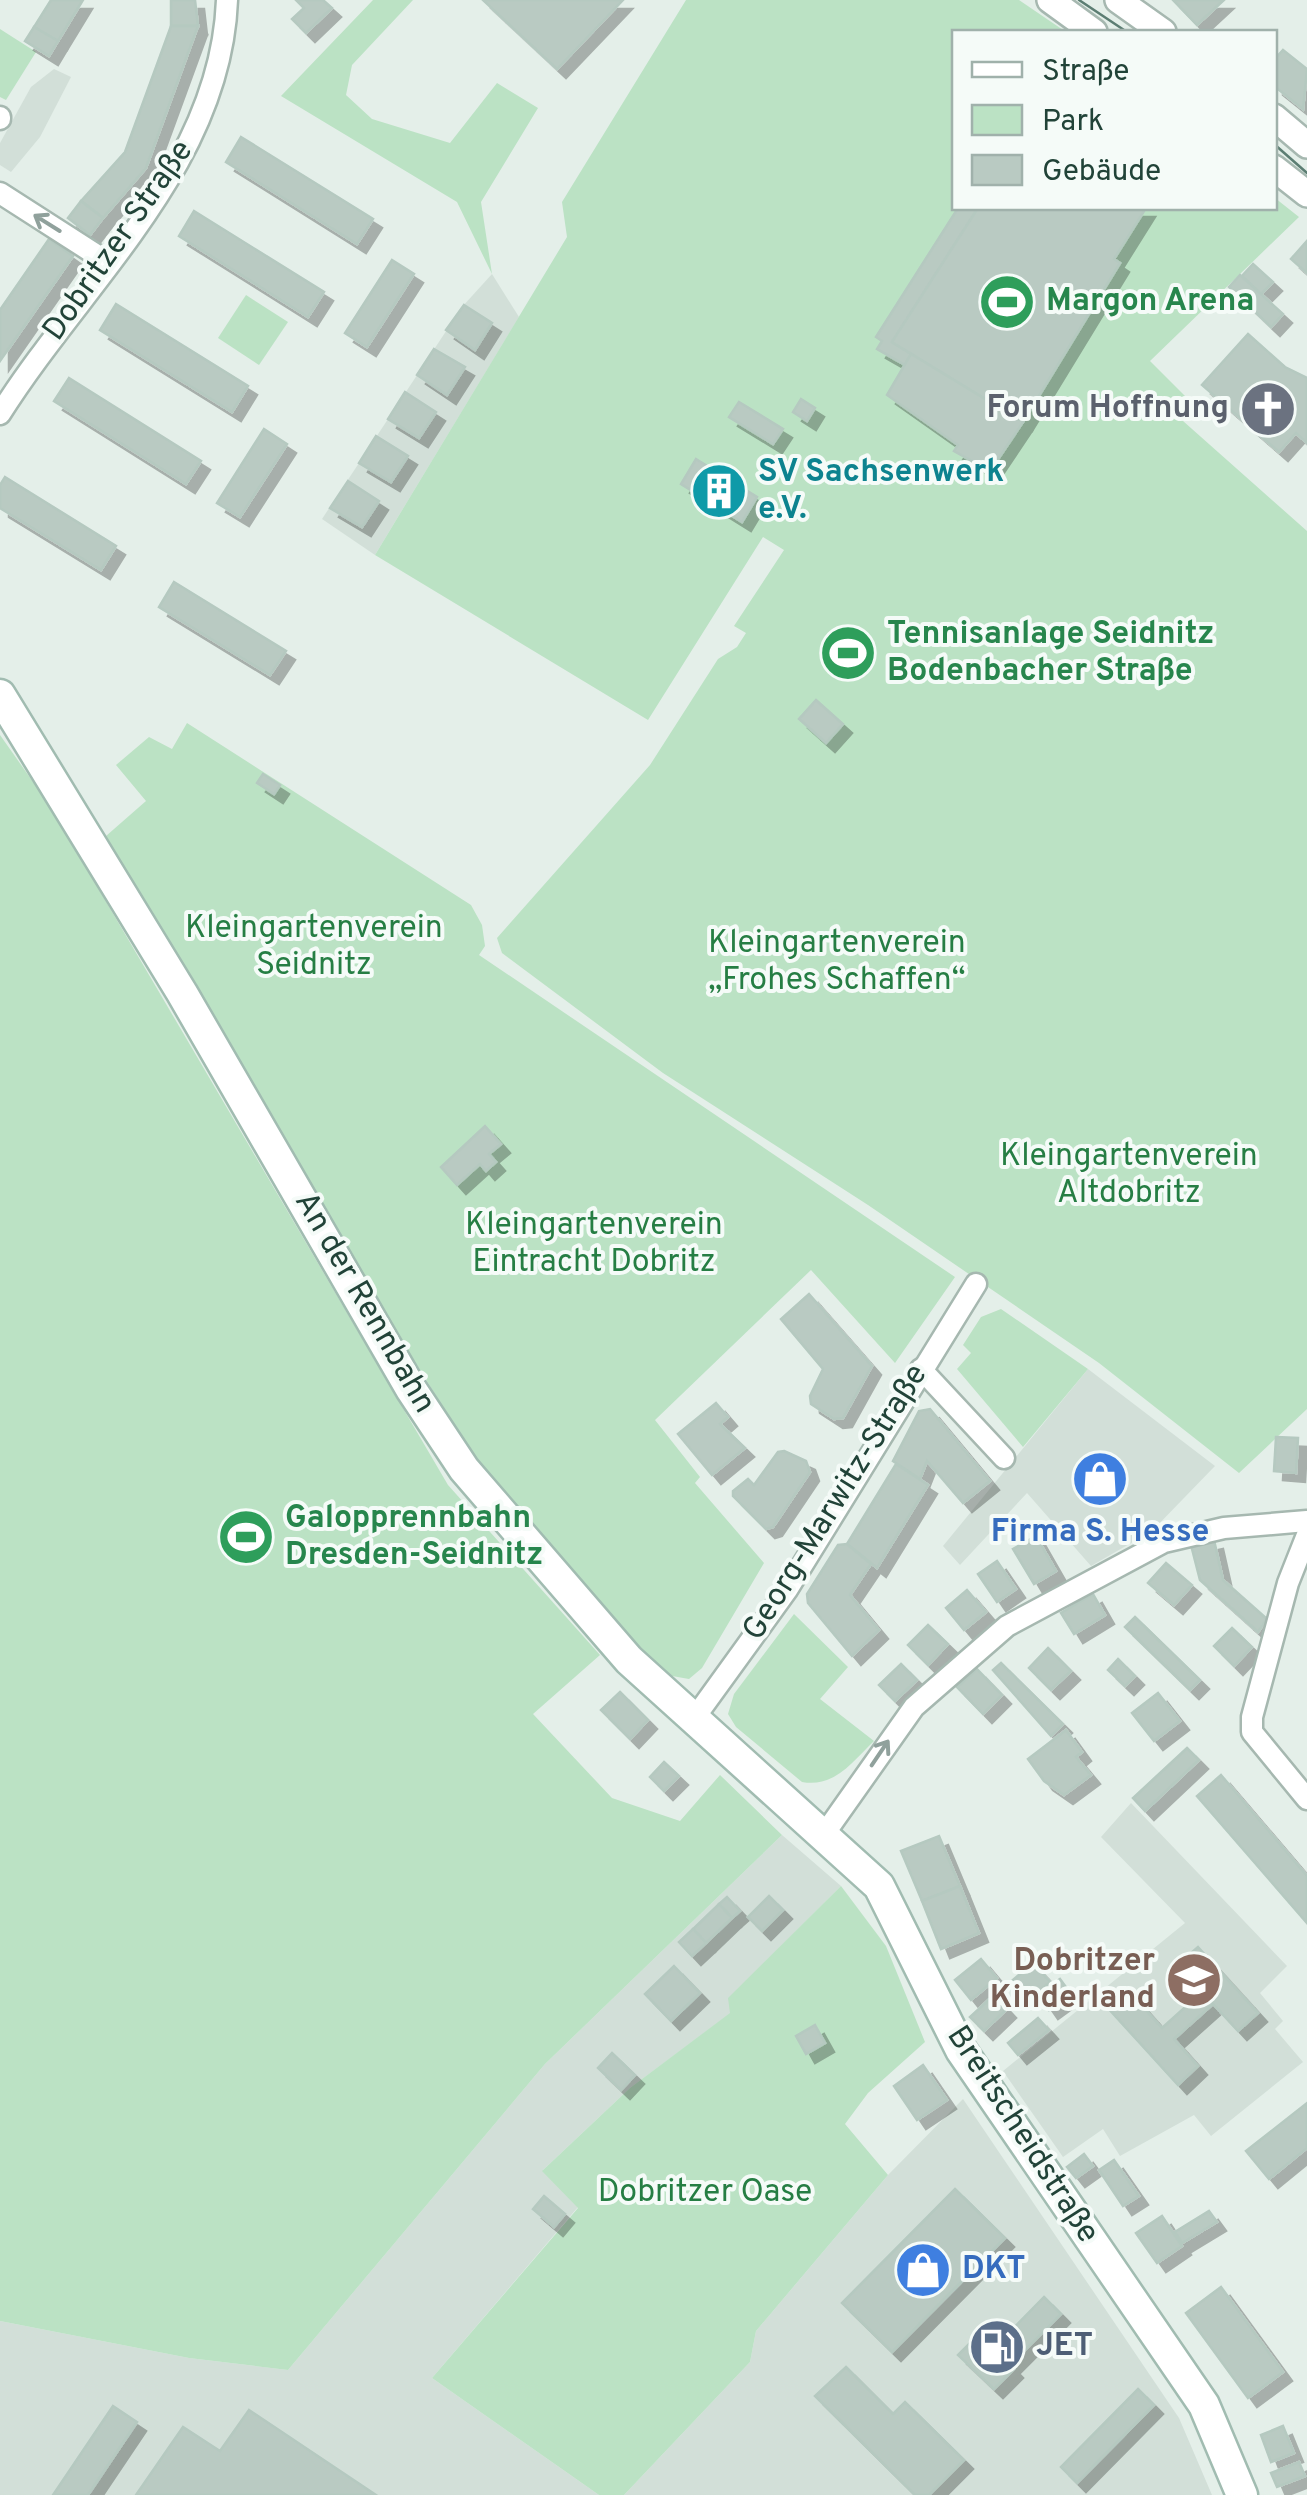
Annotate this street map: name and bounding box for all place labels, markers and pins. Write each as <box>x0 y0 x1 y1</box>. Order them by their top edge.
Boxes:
sports icon: Margon Arena <box>977 272 1037 332</box>
place label: Margon Arena <box>1046 282 1254 322</box>
church icon: Forum Hoffnung <box>1238 379 1298 439</box>
place label: Forum Hoffnung <box>986 389 1229 429</box>
place label: SV Sachsenwerk e.V. <box>758 453 1004 530</box>
building icon: SV Sachsenwerk e.V. <box>689 461 749 521</box>
place label: Tennisanlage Seidnitz Bodenbacher Straße <box>887 615 1214 692</box>
sports icon: Tennisanlage Seidnitz Bodenbacher Straße <box>818 623 878 683</box>
shop icon: Firma S. Hesse <box>1070 1449 1130 1509</box>
place label: Galopprennbahn Dresden-Seidnitz <box>285 1499 544 1576</box>
sports icon: Galopprennbahn Dresden-Seidnitz <box>216 1507 276 1567</box>
place label: Firma S. Hesse <box>991 1513 1209 1553</box>
place label: Dobritzer Kinderland <box>990 1942 1155 2019</box>
school or university icon: Dobritzer Kinderland <box>1164 1950 1224 2010</box>
shop icon: DKT <box>893 2240 953 2300</box>
place label: DKT <box>962 2250 1026 2290</box>
fuel station icon: JET <box>967 2317 1027 2377</box>
place label: JET <box>1036 2327 1093 2367</box>

